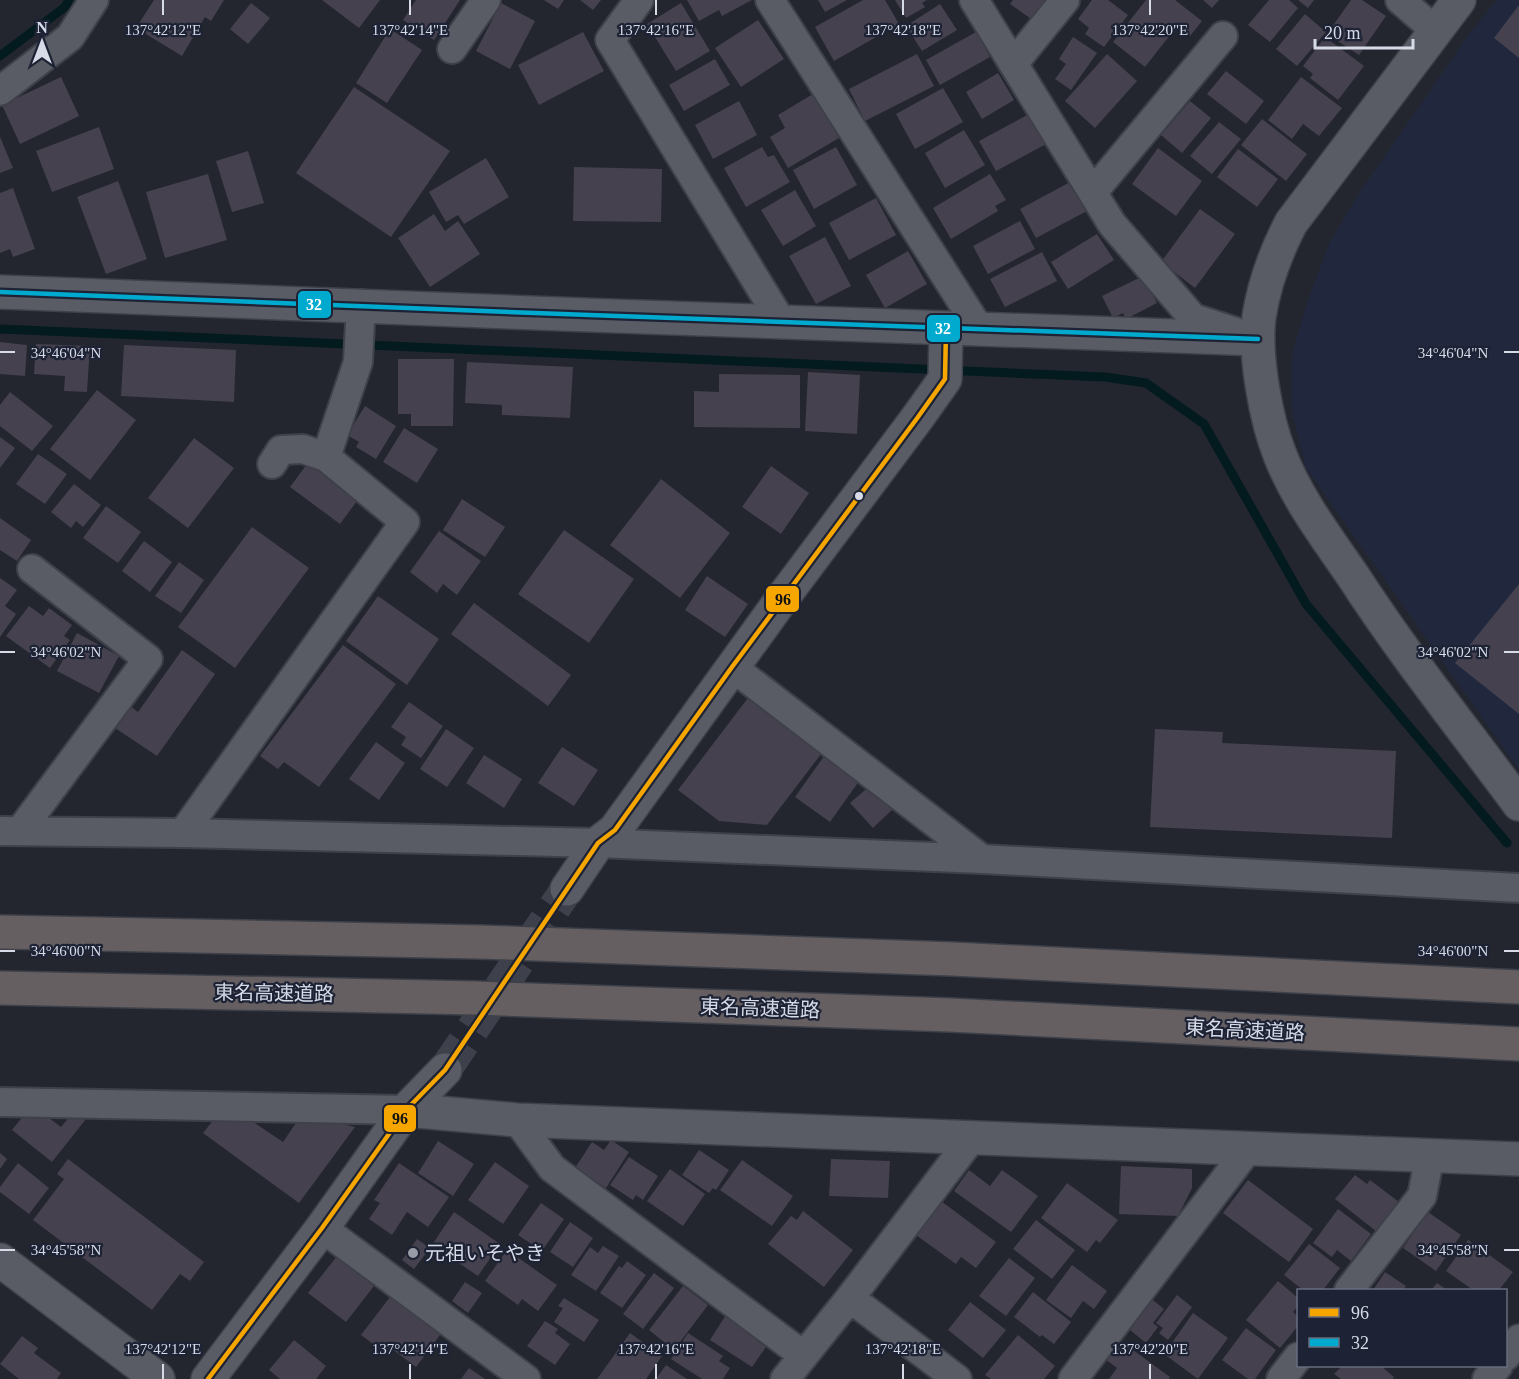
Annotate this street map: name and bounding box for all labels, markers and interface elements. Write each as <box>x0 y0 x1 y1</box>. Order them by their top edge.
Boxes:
north arrow <box>12 12 72 72</box>
scale bar <box>1315 12 1412 50</box>
text: N <box>36 19 48 36</box>
text: 137°42'12"E <box>125 22 201 38</box>
text: 137°42'14"E <box>372 22 448 38</box>
text: 137°42'16"E <box>618 22 694 38</box>
text: 137°42'18"E <box>865 22 941 38</box>
text: 137°42'20"E <box>1112 22 1188 38</box>
text: 20 m <box>1324 23 1361 43</box>
line badge: 32 <box>297 290 332 319</box>
text: 32 <box>306 296 322 313</box>
line badge: 32 <box>926 314 961 343</box>
text: 32 <box>935 320 951 337</box>
text: 34°46'04"N <box>31 345 101 361</box>
text: 34°46'04"N <box>1418 345 1488 361</box>
unlabelled marker <box>853 490 865 502</box>
line badge: 96 <box>765 585 800 613</box>
text: 96 <box>775 591 791 608</box>
text: 34°46'02"N <box>31 644 101 660</box>
text: 34°46'02"N <box>1418 644 1488 660</box>
text: 34°46'00"N <box>31 943 101 959</box>
text: 34°46'00"N <box>1418 943 1488 959</box>
street label: 東名高速道路 <box>214 981 334 1005</box>
street label: 東名高速道路 <box>700 995 820 1021</box>
street label: 東名高速道路 <box>1185 1016 1305 1044</box>
line badge: 96 <box>383 1104 417 1133</box>
text: 96 <box>392 1110 408 1127</box>
text: 34°45'58"N <box>31 1242 101 1258</box>
place label: 元祖いそやき <box>425 1242 545 1264</box>
text: 34°45'58"N <box>1418 1242 1488 1258</box>
marker: 元祖いそやき <box>406 1246 420 1260</box>
legend <box>1297 1289 1507 1367</box>
text: 96 <box>1351 1303 1369 1323</box>
text: 32 <box>1351 1333 1369 1353</box>
text: 137°42'12"E <box>125 1341 201 1357</box>
text: 137°42'14"E <box>372 1341 448 1357</box>
text: 137°42'16"E <box>618 1341 694 1357</box>
text: 137°42'18"E <box>865 1341 941 1357</box>
text: 137°42'20"E <box>1112 1341 1188 1357</box>

